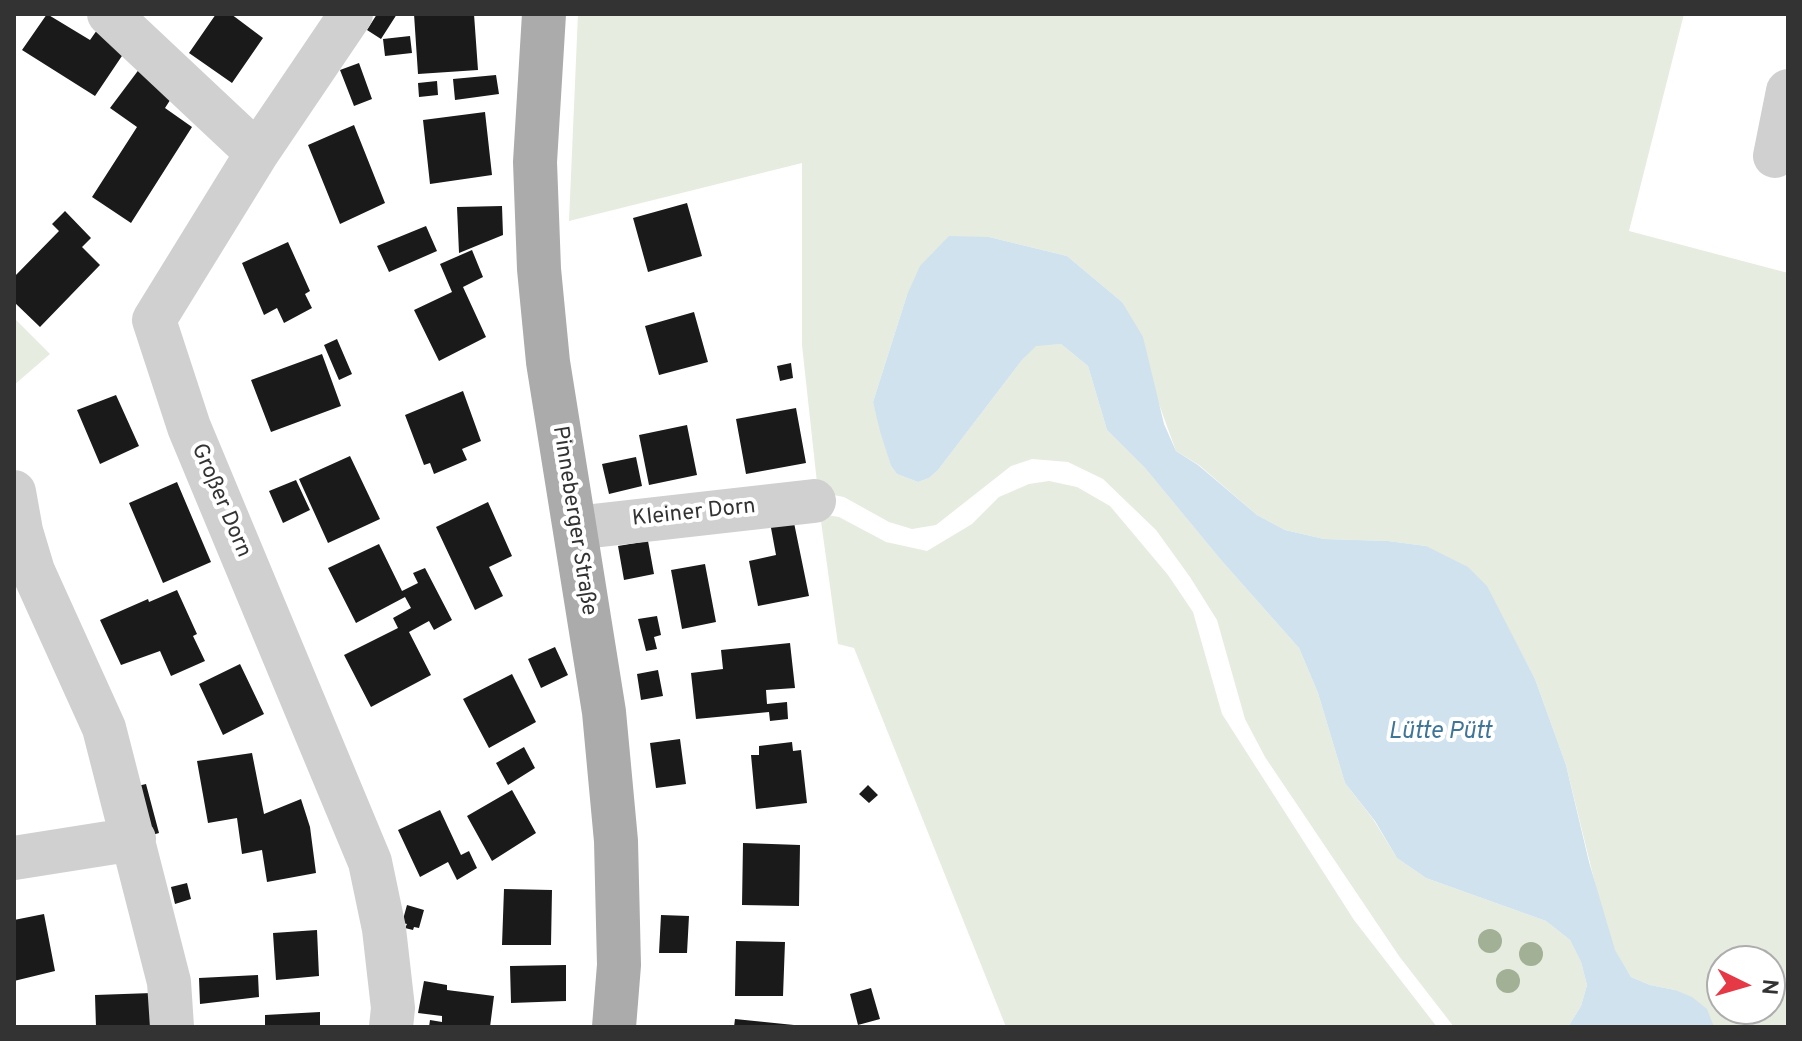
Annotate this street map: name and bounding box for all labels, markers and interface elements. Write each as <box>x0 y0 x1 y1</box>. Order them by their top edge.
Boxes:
street label: Pinneberger Straße <box>545 424 601 618</box>
street label: Großer Dorn <box>184 440 256 562</box>
street label: Kleiner Dorn <box>631 494 757 534</box>
water label: Lütte Pütt <box>1388 719 1492 747</box>
north arrow <box>1706 945 1786 1025</box>
text: N <box>1754 978 1783 996</box>

